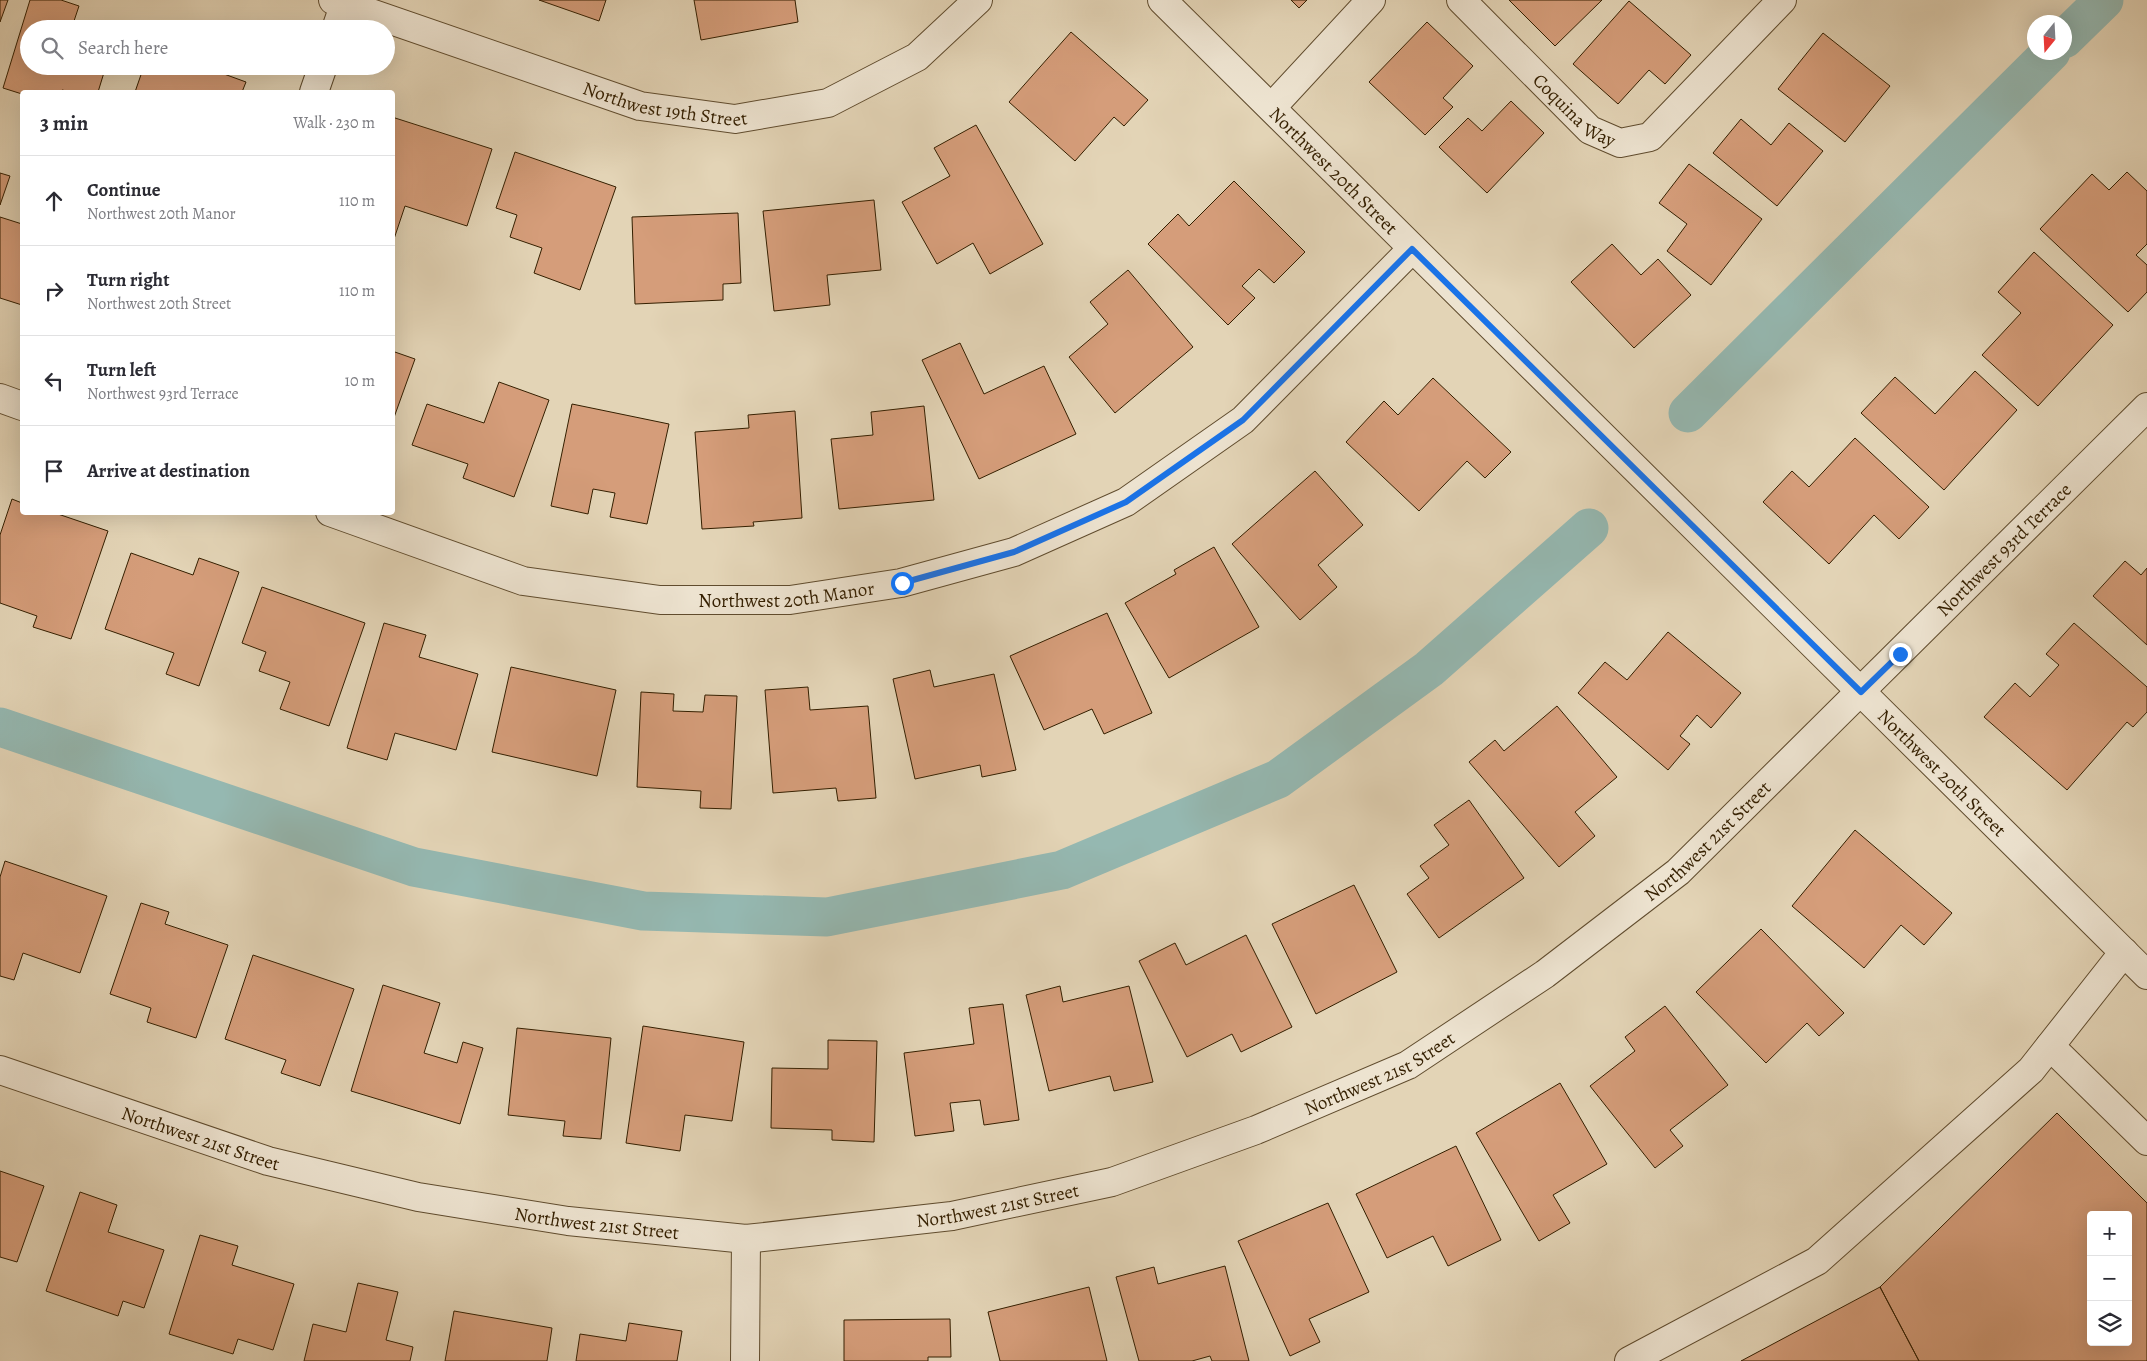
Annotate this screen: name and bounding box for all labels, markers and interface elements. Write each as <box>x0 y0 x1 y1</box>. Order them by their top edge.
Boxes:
north arrow <box>2027 15 2072 60</box>
search box <box>20 20 395 75</box>
icon: search <box>38 34 66 62</box>
text: Search here <box>78 35 168 61</box>
street label: Coquina Way <box>1527 68 1620 154</box>
street label: Northwest 19th Street <box>579 75 749 133</box>
street label: Northwest 20th Street <box>1263 101 1403 241</box>
text: 3 min <box>40 109 88 137</box>
text: Walk · 230 m <box>293 112 375 134</box>
text: Continue <box>87 177 161 203</box>
icon: ahead <box>40 187 68 215</box>
text: 110 m <box>339 190 375 212</box>
text: Northwest 20th Manor <box>87 203 236 225</box>
text: Turn right <box>87 267 169 293</box>
icon: right <box>40 277 68 305</box>
text: 110 m <box>339 280 375 302</box>
text: Northwest 20th Street <box>87 293 231 315</box>
text: Turn left <box>87 357 156 383</box>
icon: left <box>40 367 68 395</box>
text: 10 m <box>345 370 375 392</box>
text: Northwest 93rd Terrace <box>87 383 239 405</box>
icon: arrive <box>40 457 68 485</box>
text: Arrive at destination <box>87 458 250 484</box>
street label: Northwest 93rd Terrace <box>1931 477 2078 623</box>
route start <box>891 572 914 595</box>
street label: Northwest 20th Manor <box>698 575 876 614</box>
route end <box>1889 643 1912 666</box>
street label: Northwest 20th Street <box>1872 704 2012 843</box>
street label: Northwest 21st Street <box>1639 775 1777 908</box>
street label: Northwest 21st Street <box>1300 1026 1460 1122</box>
street label: Northwest 21st Street <box>118 1100 282 1177</box>
street label: Northwest 21st Street <box>915 1177 1081 1234</box>
street label: Northwest 21st Street <box>513 1201 680 1246</box>
map controls <box>2087 1211 2132 1346</box>
button: + <box>2087 1211 2132 1256</box>
button: − <box>2087 1256 2132 1301</box>
button: layers <box>2087 1301 2132 1346</box>

